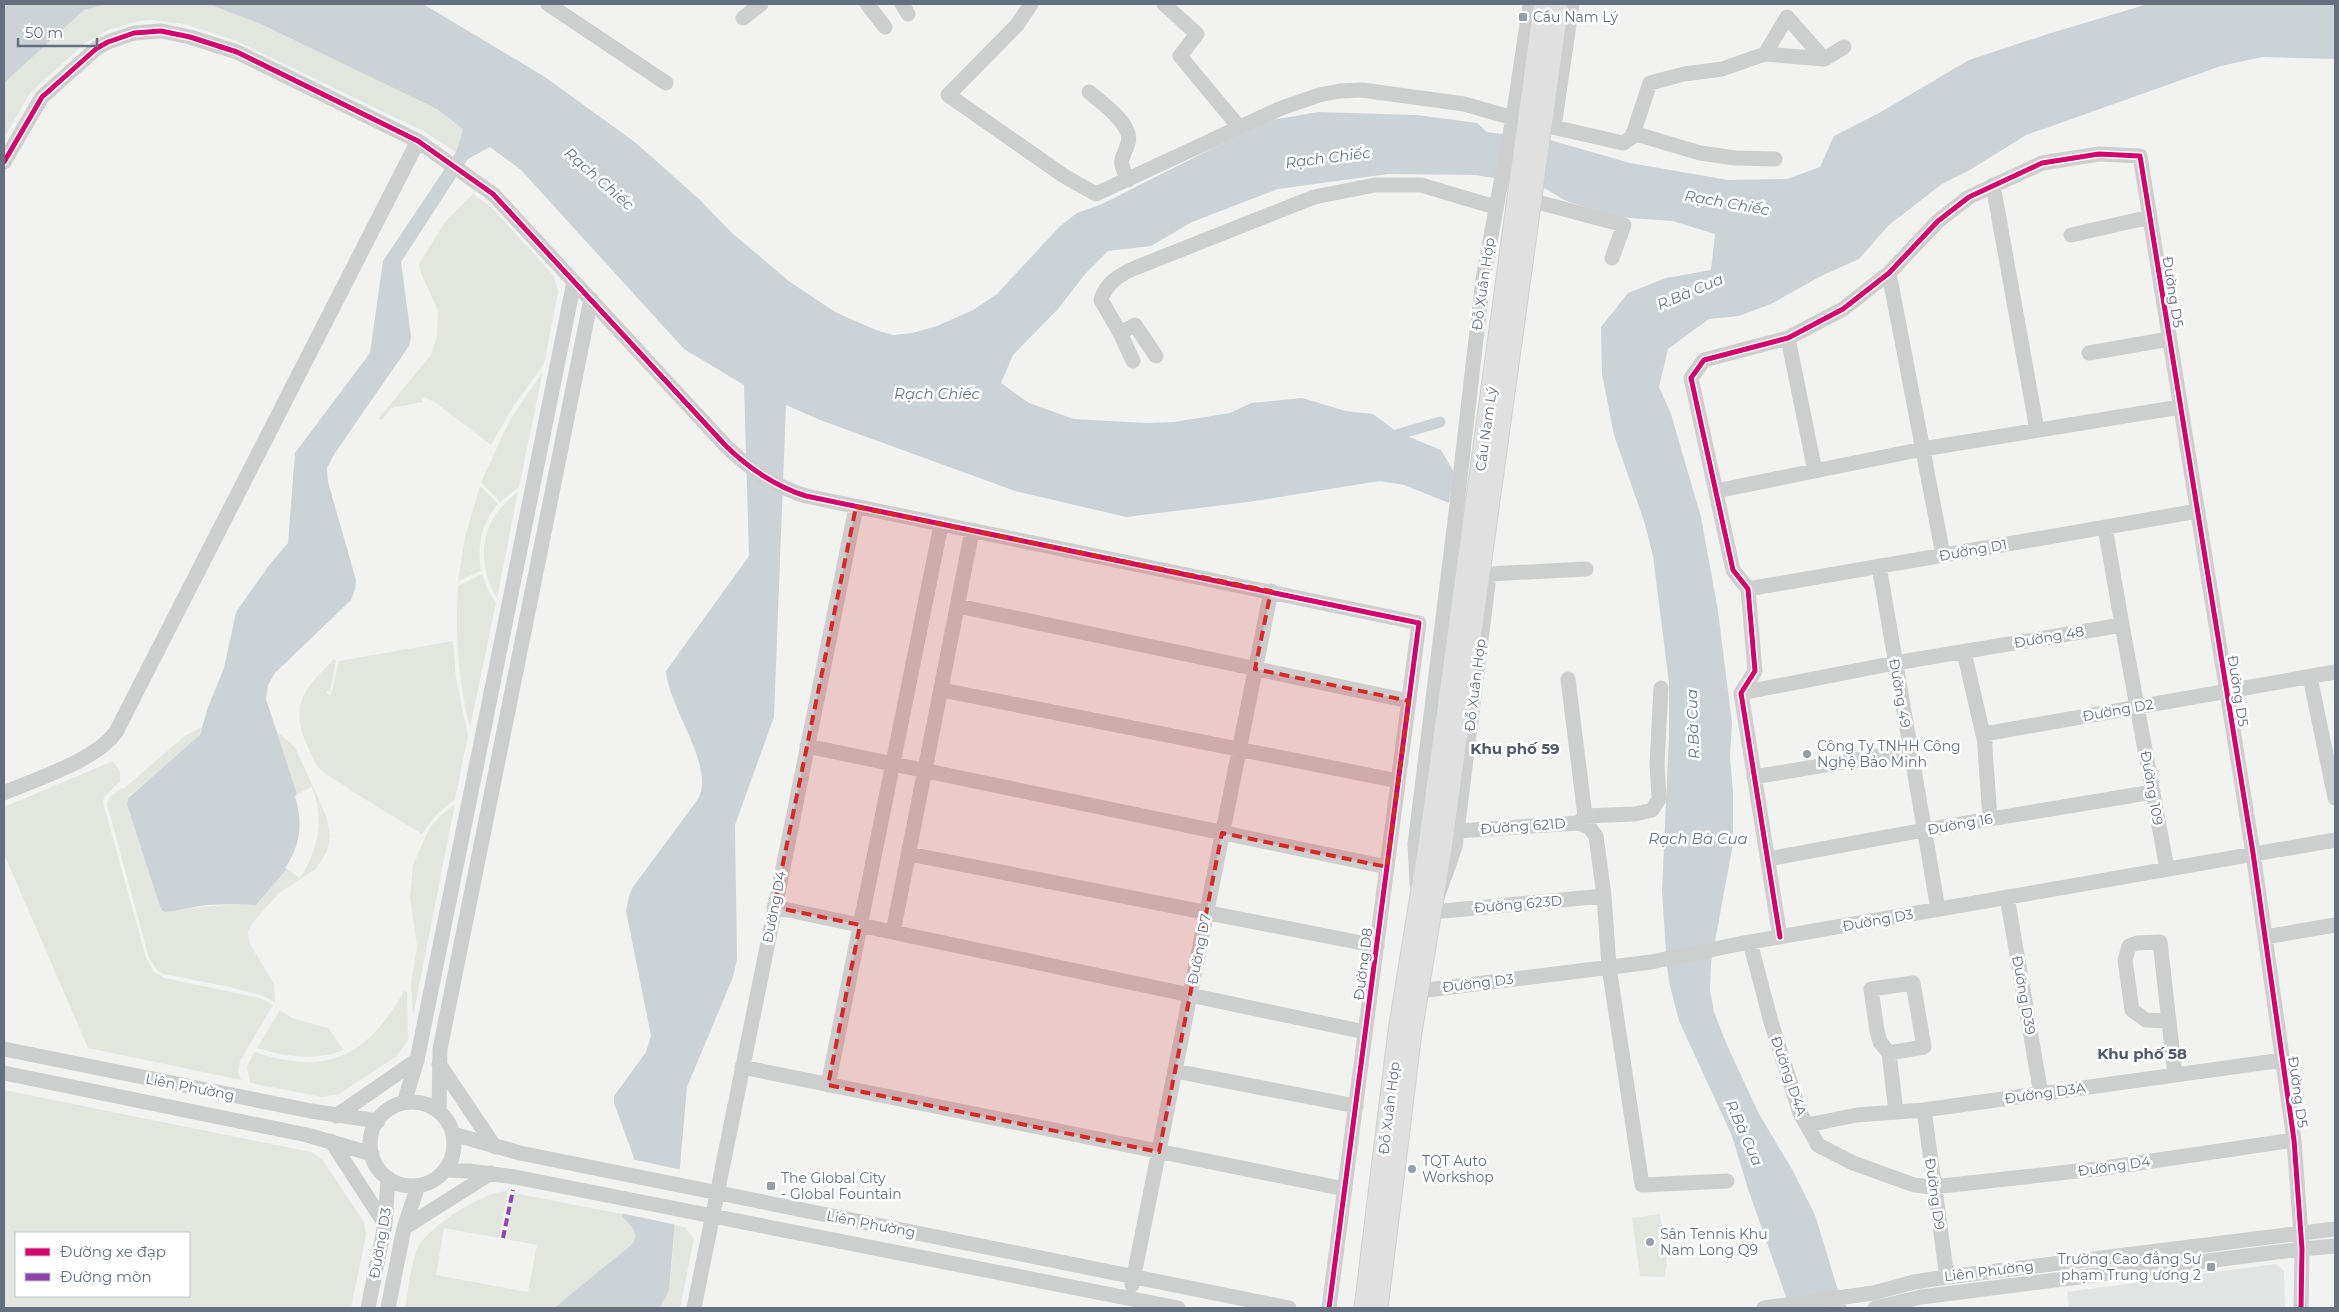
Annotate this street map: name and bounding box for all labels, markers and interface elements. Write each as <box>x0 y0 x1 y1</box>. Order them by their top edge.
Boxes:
place label: Cầu Nam Lý <box>1533 8 1619 26</box>
marker: Cầu Nam Lý <box>1517 11 1529 23</box>
scale bar <box>18 15 96 47</box>
text: 50 m <box>25 23 63 42</box>
water label: Rạch Chiếc <box>561 143 638 214</box>
water label: Rạch Chiếc <box>1284 143 1372 172</box>
water label: Rạch Chiếc <box>1683 186 1772 219</box>
street label: Đỗ Xuân Hợp <box>1468 237 1498 331</box>
street label: Đường D5 <box>2158 255 2188 329</box>
water label: R.Bà Cua <box>1654 269 1726 314</box>
water label: Rạch Chiếc <box>894 384 980 403</box>
street label: Cầu Nam Lý <box>1471 385 1501 472</box>
street label: Đường D1 <box>1938 535 2008 565</box>
street label: Đường 48 <box>2013 622 2085 652</box>
street label: Đỗ Xuân Hợp <box>1460 638 1490 732</box>
street label: Đường D5 <box>2223 654 2253 728</box>
street label: Đường 49 <box>1885 657 1915 729</box>
water label: R.Bà Cua <box>1682 689 1703 759</box>
street label: Đường D2 <box>2081 695 2155 725</box>
place label: Công Ty TNHH Công Nghệ Bảo Minh <box>1817 737 1961 771</box>
district label: Khu phố 59 <box>1470 739 1560 758</box>
marker: Công Ty TNHH Công Nghệ Bảo Minh <box>1801 748 1813 760</box>
street label: Đường 109 <box>2137 749 2167 827</box>
street label: Đường 16 <box>1926 809 1994 839</box>
street label: Đường 621D <box>1480 814 1566 838</box>
water label: Rạch Bà Cua <box>1648 829 1748 848</box>
street label: Đường D4 <box>758 869 790 945</box>
street label: Đường 623D <box>1473 891 1563 917</box>
street label: Đường D3 <box>1841 905 1915 935</box>
street label: Đường D7 <box>1183 912 1215 986</box>
street label: Đường D8 <box>1350 927 1376 1001</box>
street label: Đường D39 <box>2008 954 2040 1036</box>
street label: Đường D3 <box>1441 970 1515 996</box>
street label: Đường D4A <box>1767 1034 1811 1119</box>
district label: Khu phố 58 <box>2097 1044 2187 1063</box>
street label: Đường D5 <box>2284 1055 2312 1129</box>
street label: Đỗ Xuân Hợp <box>1374 1061 1404 1155</box>
street label: Liên Phường <box>144 1070 236 1104</box>
street label: Đường D3A <box>2003 1078 2088 1108</box>
water label: R.Bà Cua <box>1721 1097 1767 1169</box>
place label: TQT Auto Workshop <box>1422 1152 1494 1186</box>
street label: Đường D4 <box>2077 1152 2152 1180</box>
street label: Đường D9 <box>1921 1157 1949 1231</box>
marker: TQT Auto Workshop <box>1406 1163 1418 1175</box>
place label: The Global City - Global Fountain <box>781 1169 902 1203</box>
marker: The Global City - Global Fountain <box>765 1180 777 1192</box>
street label: Đường D3 <box>365 1206 395 1280</box>
street label: Liên Phường <box>825 1207 917 1241</box>
place label: Sân Tennis Khu Nam Long Q9 <box>1660 1225 1768 1259</box>
legend <box>15 1232 190 1297</box>
marker: Sân Tennis Khu Nam Long Q9 <box>1644 1236 1656 1248</box>
text: Đường xe đạp <box>60 1242 166 1261</box>
place label: Trường Cao đẳng Sư phạm Trung ương 2 <box>2058 1250 2201 1284</box>
street label: Liên Phường <box>1943 1257 2035 1285</box>
marker: Trường Cao đẳng Sư phạm Trung ương 2 <box>2205 1261 2217 1273</box>
text: Đường mòn <box>60 1267 152 1286</box>

